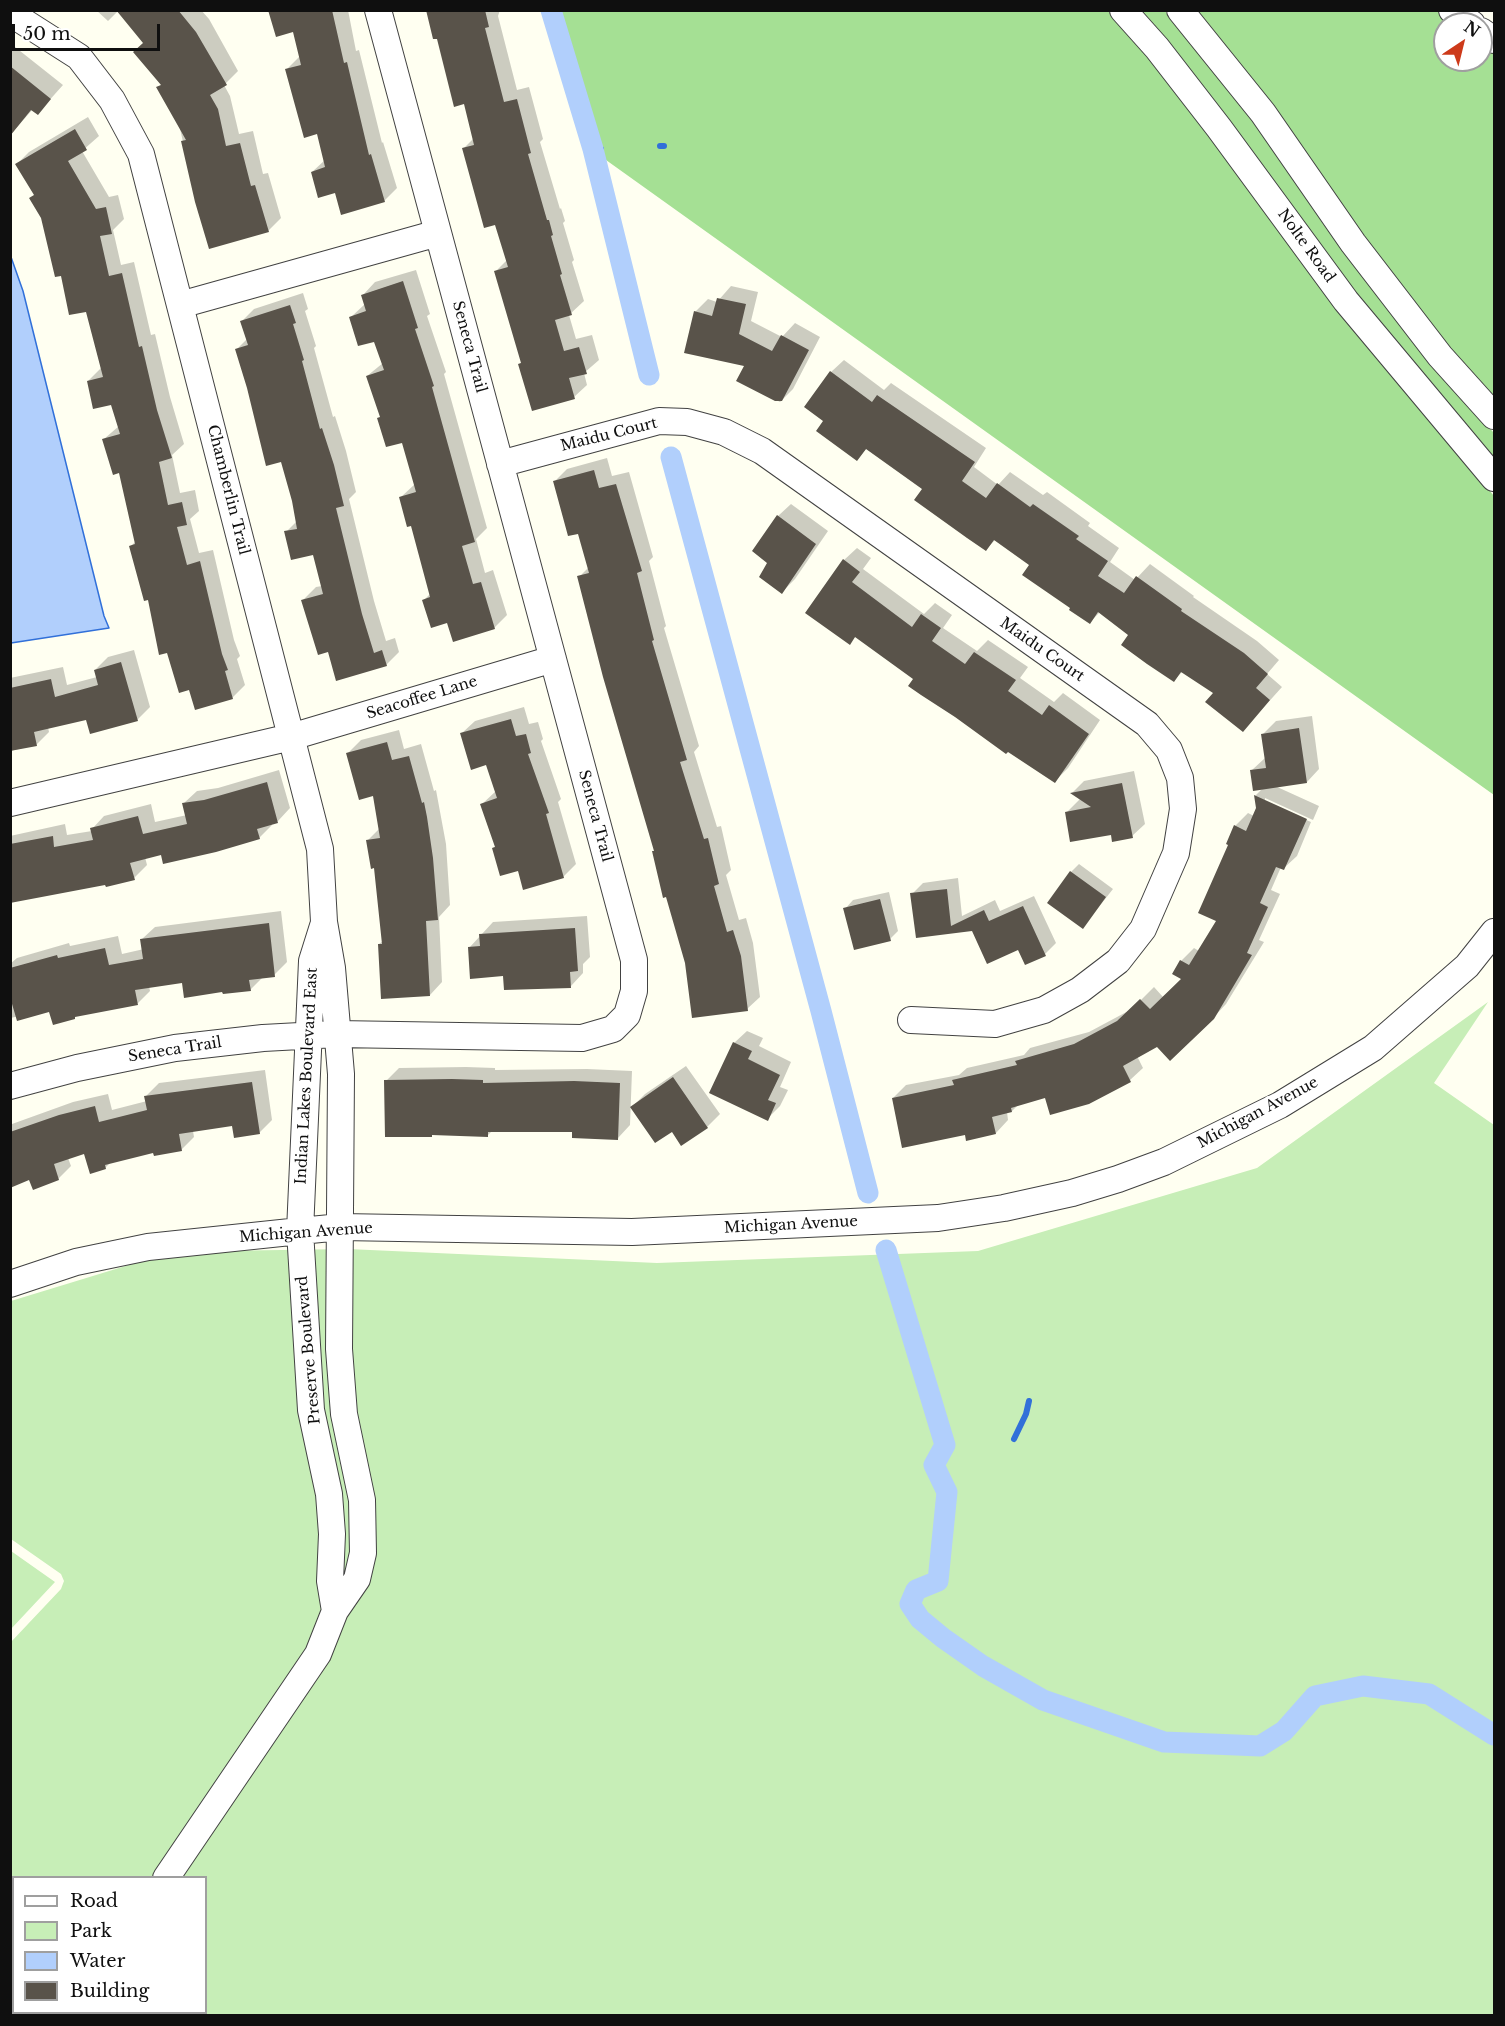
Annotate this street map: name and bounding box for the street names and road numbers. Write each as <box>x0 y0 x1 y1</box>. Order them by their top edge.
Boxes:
street label: Nolte Road <box>1273 206 1339 286</box>
street label: Seneca Trail <box>448 299 490 395</box>
street label: Maidu Court <box>559 414 659 456</box>
street label: Chamberlin Trail <box>203 423 253 557</box>
street label: Maidu Court <box>996 614 1088 686</box>
street label: Seacoffee Lane <box>364 673 480 723</box>
street label: Seneca Trail <box>574 768 616 864</box>
street label: Indian Lakes Boulevard East <box>292 967 322 1185</box>
street label: Seneca Trail <box>127 1034 223 1066</box>
street label: Michigan Avenue <box>1195 1074 1321 1152</box>
street label: Michigan Avenue <box>724 1213 858 1237</box>
street label: Michigan Avenue <box>239 1219 373 1247</box>
street label: Preserve Boulevard <box>294 1275 324 1425</box>

